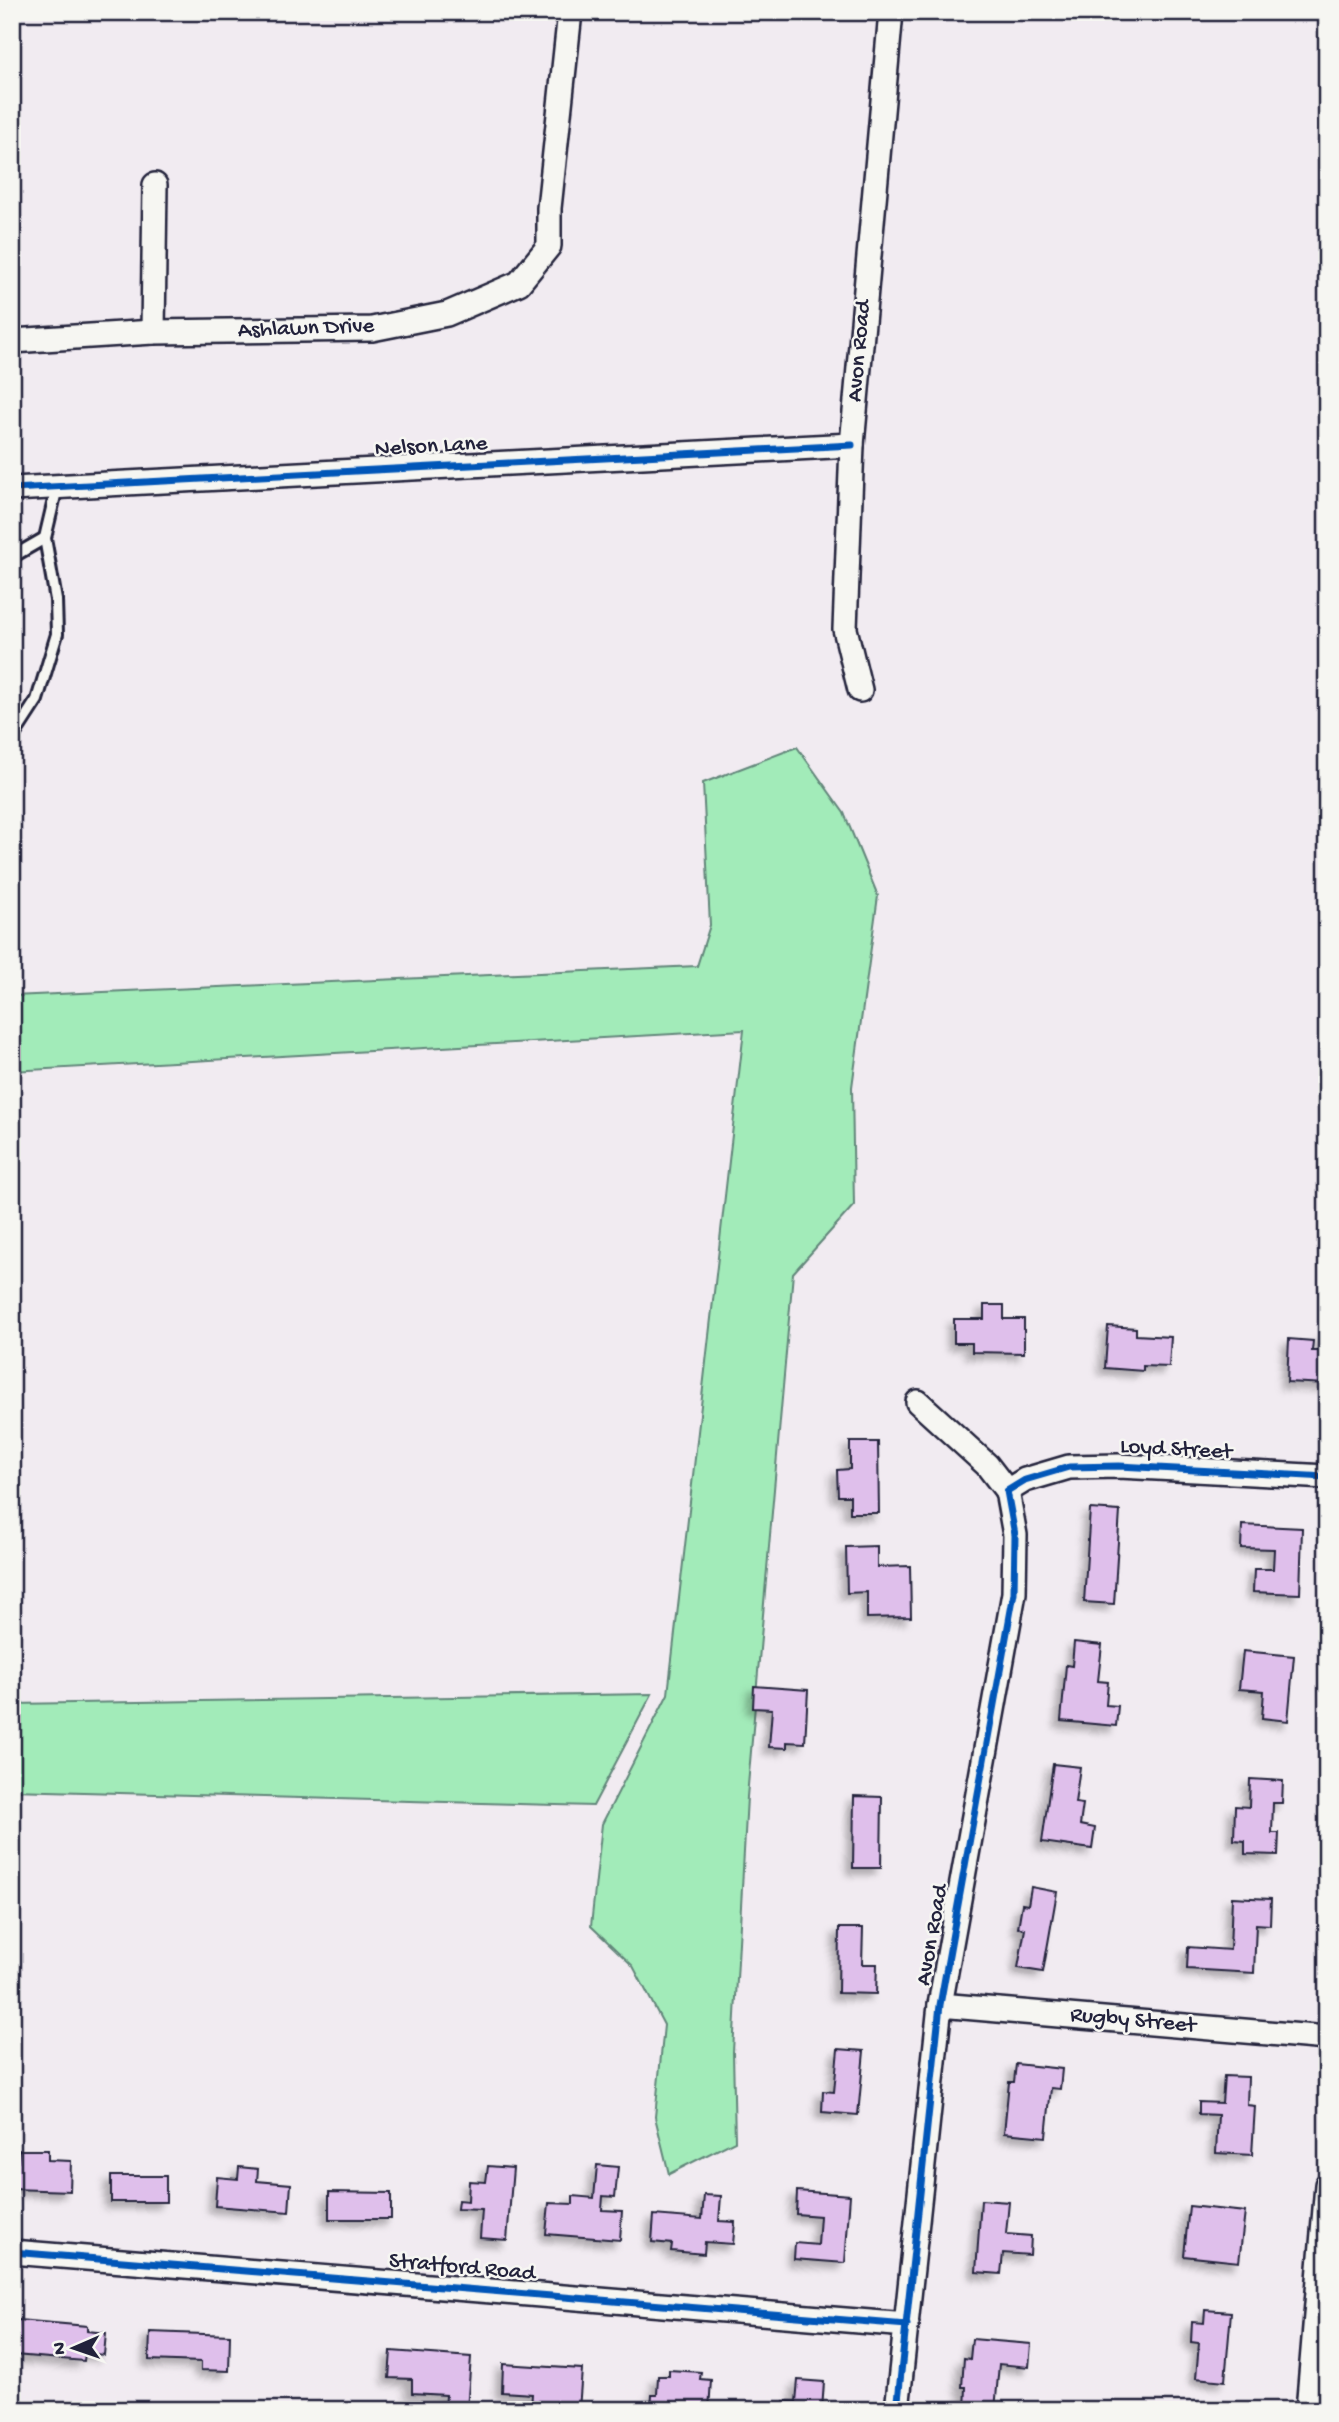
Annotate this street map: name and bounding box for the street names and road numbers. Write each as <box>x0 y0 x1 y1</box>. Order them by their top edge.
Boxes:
street label: Avon Road <box>842 297 878 403</box>
street label: Ashlawn Drive <box>237 313 376 345</box>
street label: Nelson Lane <box>374 431 489 463</box>
street label: Loyd Street <box>1119 1434 1234 1466</box>
street label: Avon Road <box>911 1881 955 1988</box>
street label: Rugby Street <box>1069 2002 1199 2040</box>
street label: Stratford Road <box>388 2248 538 2288</box>

